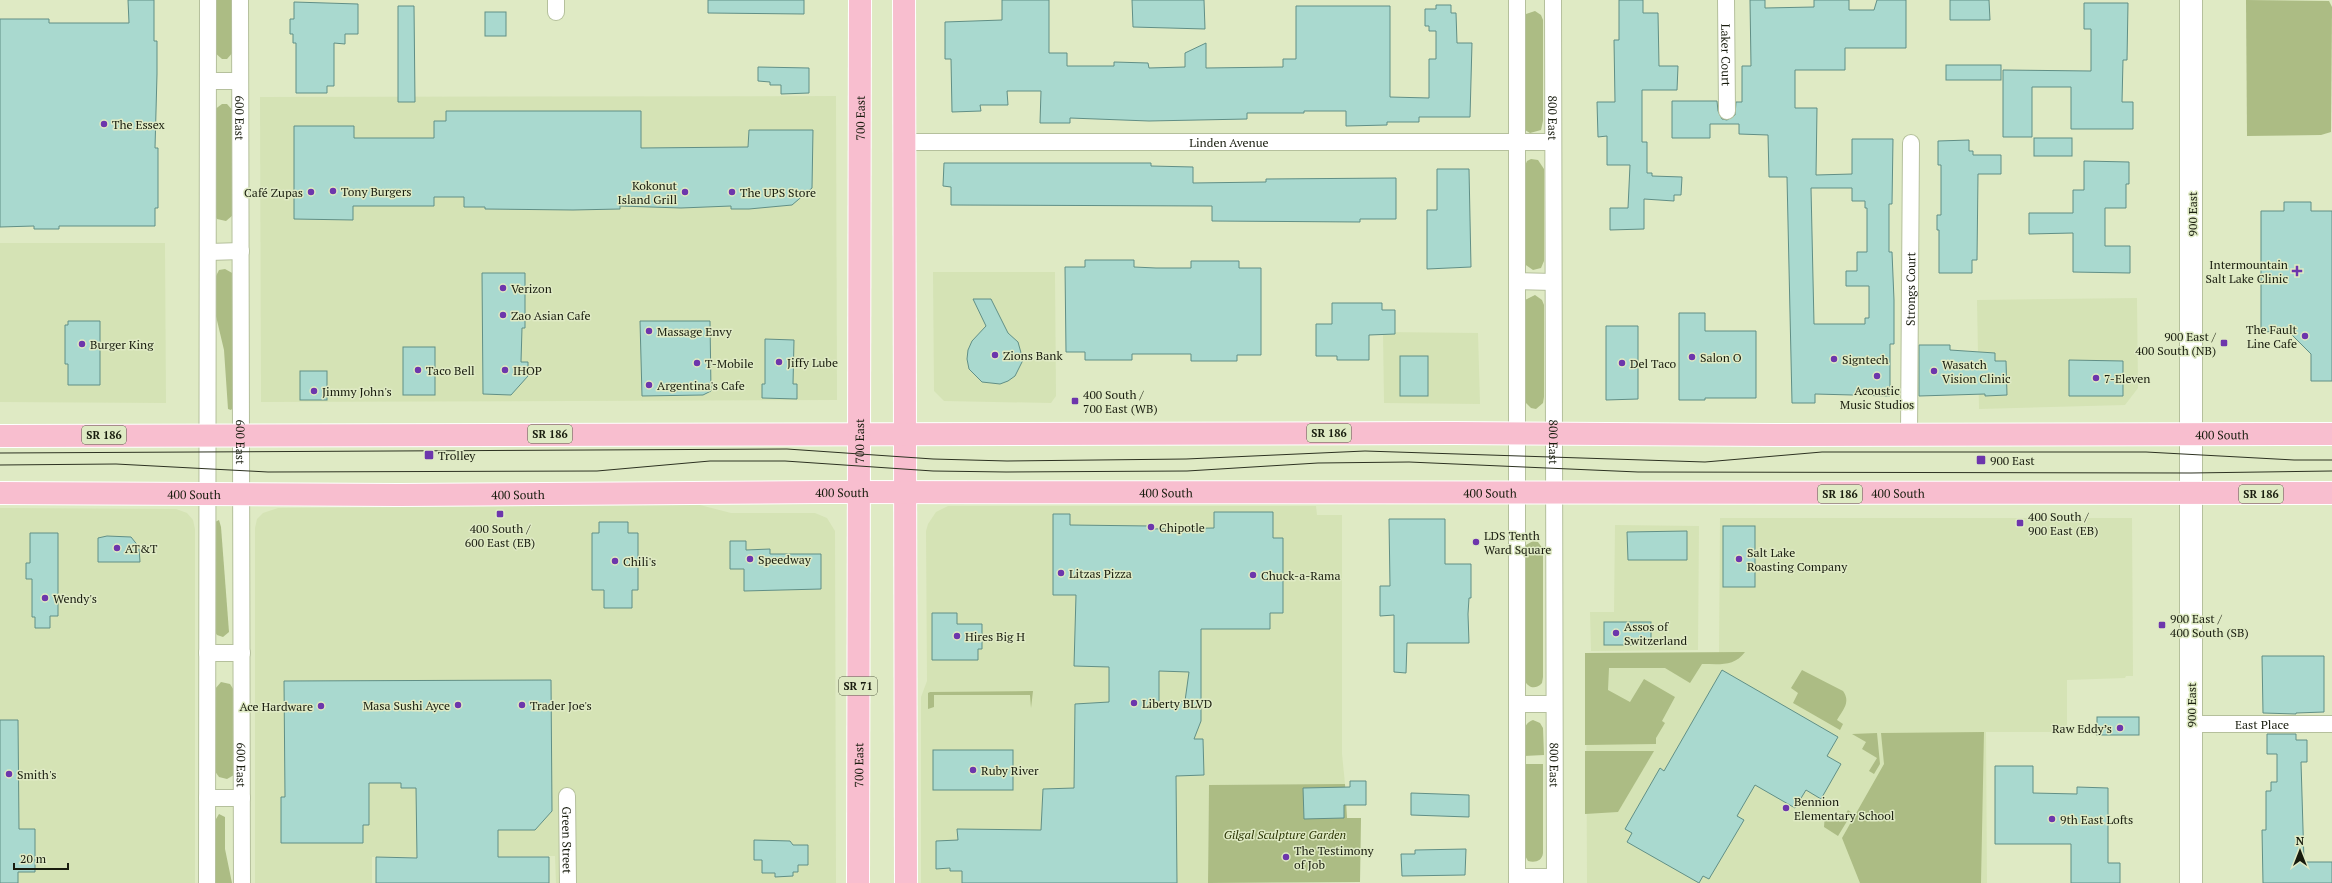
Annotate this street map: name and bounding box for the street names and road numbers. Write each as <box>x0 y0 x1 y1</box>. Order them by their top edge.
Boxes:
street label: Laker Court <box>1719 24 1734 87</box>
street label: 700 East <box>852 95 867 140</box>
street label: 600 East <box>233 96 248 141</box>
street label: 800 East <box>1546 96 1561 141</box>
street label: Linden Avenue <box>1189 135 1269 150</box>
street label: 900 East <box>2185 191 2200 236</box>
street label: Strongs Court <box>1902 252 1918 326</box>
street label: 700 East <box>851 418 867 463</box>
street label: 600 East <box>233 420 249 465</box>
street label: 800 East <box>1546 420 1562 465</box>
road number: SR 186 <box>1307 424 1351 442</box>
road number: SR 186 <box>528 425 572 443</box>
road number: SR 186 <box>82 426 126 444</box>
street label: 400 South <box>2195 427 2249 442</box>
street label: 400 South <box>815 484 869 500</box>
street label: 400 South <box>1139 485 1193 500</box>
street label: 400 South <box>1463 485 1517 500</box>
road number: SR 186 <box>1818 485 1862 503</box>
street label: 400 South <box>1871 485 1925 500</box>
road number: SR 186 <box>2239 485 2283 503</box>
street label: 400 South <box>167 486 221 502</box>
street label: 400 South <box>491 486 545 502</box>
road number: SR 71 <box>839 677 877 695</box>
street label: 900 East <box>2184 682 2199 727</box>
street label: East Place <box>2235 717 2289 732</box>
street label: 700 East <box>851 742 866 787</box>
street label: 600 East <box>234 743 249 788</box>
street label: 800 East <box>1547 743 1562 788</box>
street label: Green Street <box>560 806 575 874</box>

